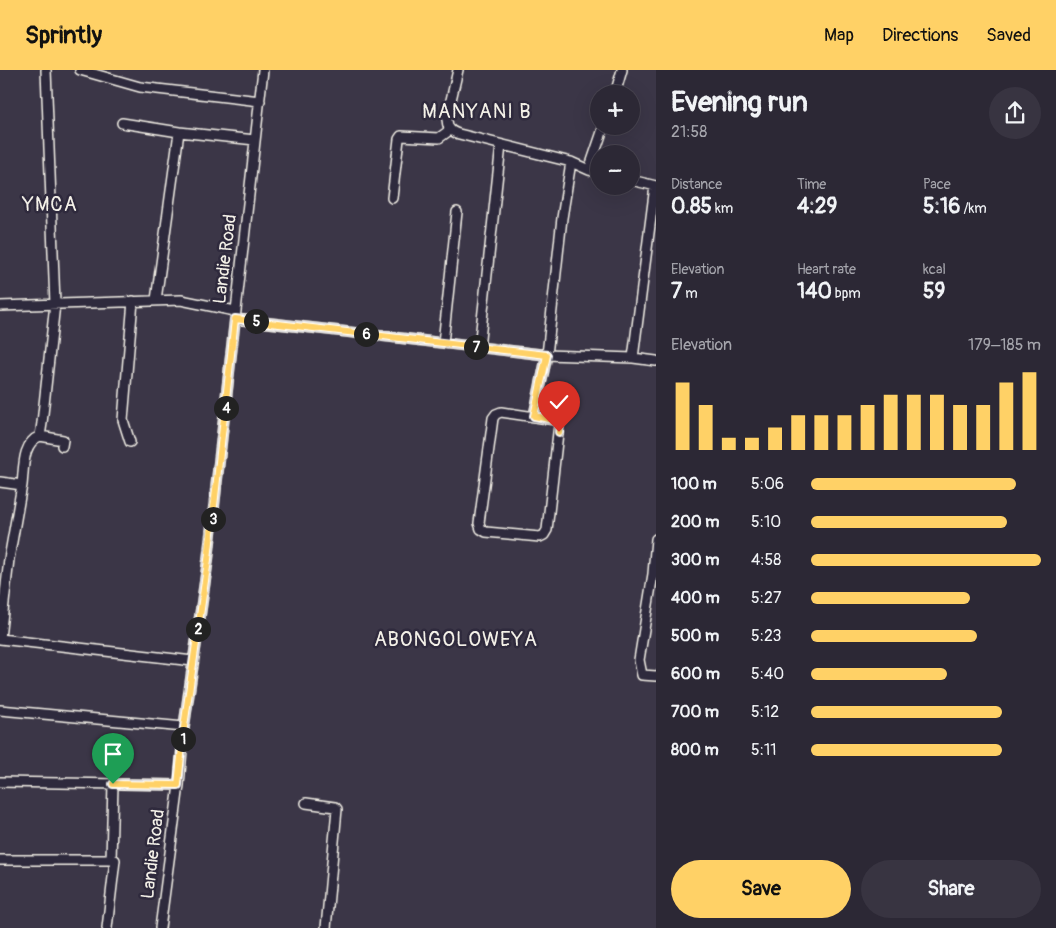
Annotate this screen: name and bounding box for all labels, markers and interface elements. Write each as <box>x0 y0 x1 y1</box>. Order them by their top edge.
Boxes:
text: Sprintly <box>25 21 102 50</box>
text: Map <box>824 24 854 47</box>
text: Directions <box>882 24 958 47</box>
text: Saved <box>986 24 1031 47</box>
map controls <box>590 85 640 195</box>
button: + <box>590 85 640 135</box>
text: Evening run <box>671 85 808 120</box>
button: share <box>989 87 1041 139</box>
district label: MANYANI B <box>422 99 532 124</box>
text: 21:58 <box>671 122 707 142</box>
button: − <box>590 145 640 195</box>
text: Distance <box>671 176 722 193</box>
text: Time <box>797 176 826 193</box>
text: Pace <box>923 176 951 193</box>
district label: YMCA <box>21 192 78 217</box>
text: 0.85 <box>671 193 712 220</box>
text: 4:29 <box>797 193 837 220</box>
text: 5:16 <box>923 193 960 220</box>
text: km <box>712 200 733 217</box>
text: /km <box>960 200 987 217</box>
street label: Landie Road <box>208 213 242 305</box>
text: Elevation <box>671 261 724 278</box>
text: Heart rate <box>797 261 856 278</box>
text: kcal <box>923 261 946 278</box>
text: 7 <box>671 278 682 305</box>
text: 140 <box>797 278 832 305</box>
text: 59 <box>923 278 945 305</box>
text: m <box>682 285 698 302</box>
text: bpm <box>832 285 861 302</box>
pin: 5 <box>244 308 268 334</box>
text: 5 <box>253 313 260 330</box>
pin: 6 <box>354 322 378 346</box>
text: 6 <box>362 326 371 343</box>
pin: 7 <box>464 334 488 360</box>
text: Elevation <box>671 335 732 355</box>
text: 179–185 m <box>968 335 1041 355</box>
text: 7 <box>473 339 480 356</box>
pin <box>538 381 580 432</box>
icon: check <box>545 388 573 416</box>
pin: 4 <box>214 396 238 420</box>
text: 4 <box>222 400 231 417</box>
text: 100 m <box>671 474 717 494</box>
text: 5:06 <box>751 474 784 494</box>
pin: 3 <box>200 506 226 532</box>
text: 3 <box>210 511 217 528</box>
text: 200 m <box>671 512 719 532</box>
text: 5:10 <box>751 512 781 532</box>
text: 300 m <box>671 550 719 570</box>
text: 4:58 <box>751 550 781 570</box>
text: 400 m <box>671 588 720 608</box>
text: 5:27 <box>751 588 781 608</box>
pin: 2 <box>186 616 210 642</box>
text: 2 <box>195 621 202 638</box>
text: 500 m <box>671 626 719 646</box>
text: 5:23 <box>751 626 781 646</box>
district label: ABONGOLOWEYA <box>374 627 538 652</box>
text: 600 m <box>671 664 720 684</box>
text: 5:40 <box>751 664 784 684</box>
text: 700 m <box>671 702 719 722</box>
text: 5:12 <box>751 702 779 722</box>
pin: 1 <box>170 726 196 752</box>
text: 1 <box>181 731 186 748</box>
pin <box>92 733 134 784</box>
icon: arrive <box>99 740 127 768</box>
text: 800 m <box>671 740 719 760</box>
text: 5:11 <box>751 740 776 760</box>
street label: Landie Road <box>136 808 170 900</box>
button: Save <box>671 860 851 918</box>
button: Share <box>861 860 1041 918</box>

